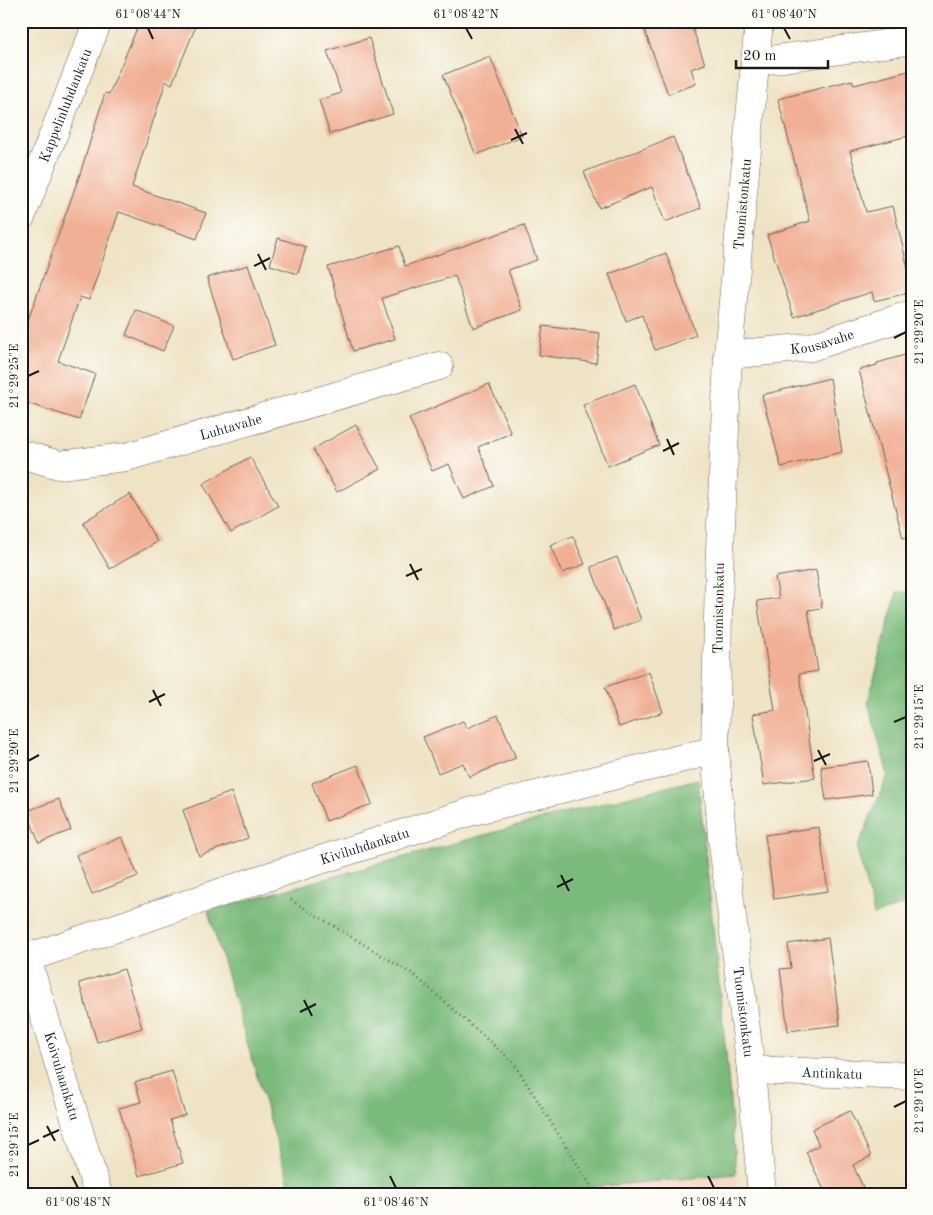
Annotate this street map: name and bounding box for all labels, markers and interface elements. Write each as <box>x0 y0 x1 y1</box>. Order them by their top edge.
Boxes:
text: 61°08'44"N <box>115 9 181 21</box>
text: 61°08'42"N <box>433 9 499 21</box>
text: 61°08'40"N <box>751 9 817 21</box>
scale bar <box>736 38 828 70</box>
street label: Kappelinluhdankatu <box>37 46 95 165</box>
text: 20 m <box>743 49 777 64</box>
street label: Tuomistonkatu <box>732 157 754 250</box>
text: 21°29'20"E <box>914 300 926 364</box>
street label: Kousavahe <box>789 328 856 357</box>
text: 21°29'25"E <box>8 344 21 408</box>
street label: Luhtavahe <box>198 412 264 443</box>
street label: Tuomistonkatu <box>711 562 727 654</box>
text: 21°29'15"E <box>913 685 926 749</box>
text: 21°29'20"E <box>9 729 21 793</box>
street label: Kiviluhdankatu <box>318 826 412 868</box>
street label: Tuomistonkatu <box>730 966 755 1059</box>
street label: Koivuhaankatu <box>41 1030 81 1123</box>
street label: Antinkatu <box>801 1066 863 1082</box>
text: 21°29'10"E <box>914 1069 926 1133</box>
text: 21°29'15"E <box>8 1113 21 1177</box>
text: 61°08'48"N <box>45 1197 111 1209</box>
text: 61°08'46"N <box>363 1197 429 1209</box>
text: 61°08'44"N <box>681 1197 747 1209</box>

